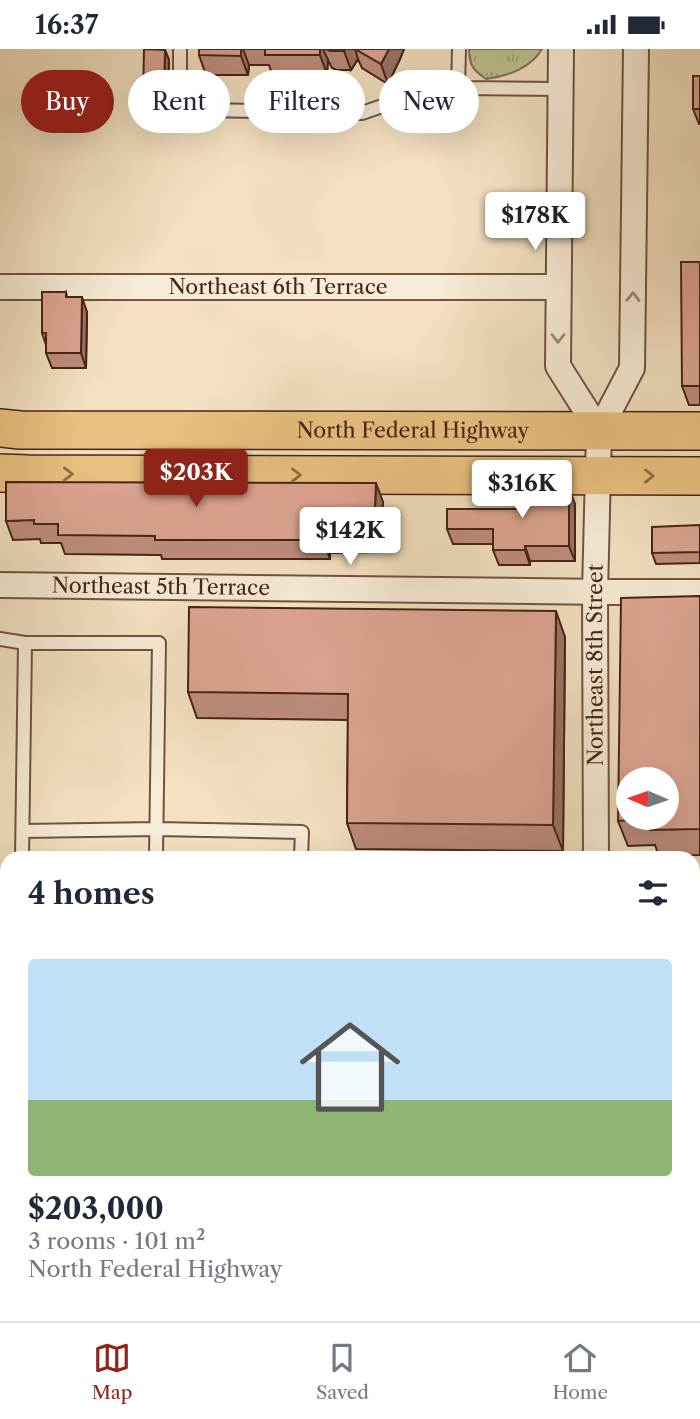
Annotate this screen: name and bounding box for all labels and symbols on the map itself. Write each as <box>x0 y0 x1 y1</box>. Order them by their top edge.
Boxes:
pin: $178K <box>486 193 584 252</box>
street label: Northeast 6th Terrace <box>169 274 387 299</box>
one-way arrow <box>625 292 641 302</box>
one-way arrow <box>550 333 566 343</box>
street label: North Federal Highway <box>297 417 530 443</box>
pin: $203K <box>147 449 245 509</box>
pin: $316K <box>473 461 571 520</box>
one-way arrow <box>63 466 74 482</box>
one-way arrow <box>291 467 301 483</box>
one-way arrow <box>644 468 655 484</box>
pin: $142K <box>301 507 399 567</box>
street label: Northeast 8th Street <box>582 563 608 766</box>
street label: Northeast 5th Terrace <box>52 573 270 600</box>
north arrow <box>616 767 679 829</box>

